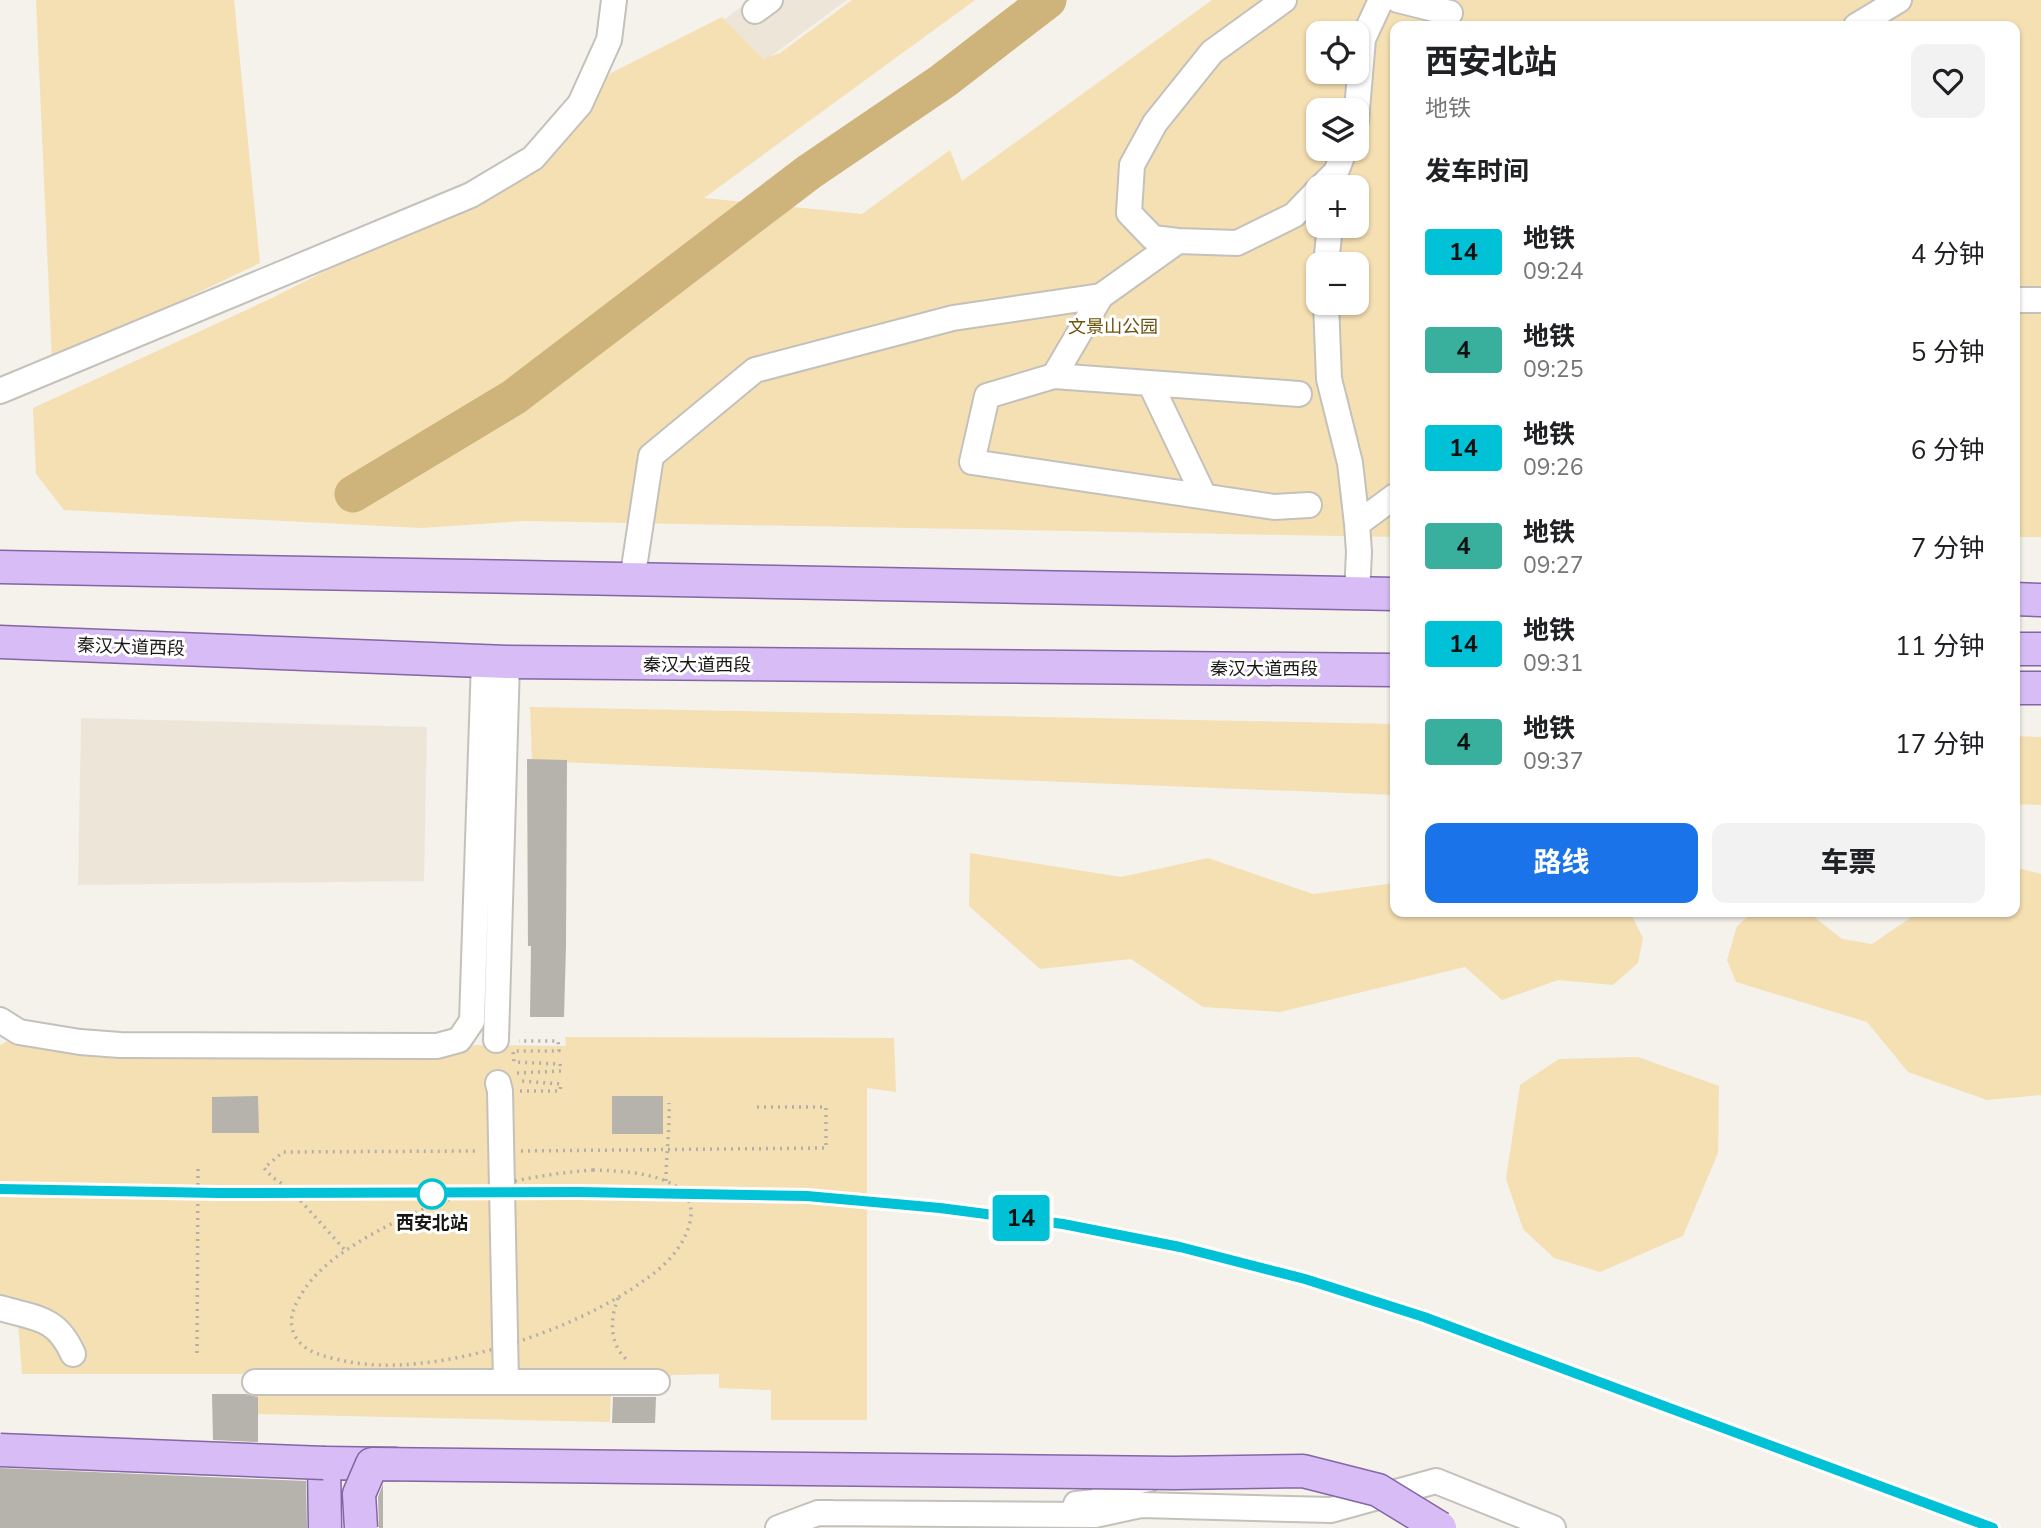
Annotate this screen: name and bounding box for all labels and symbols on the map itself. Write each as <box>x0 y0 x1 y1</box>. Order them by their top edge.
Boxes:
park label: 文景山公园 <box>1068 315 1158 339</box>
street label: 秦汉大道西段 <box>77 633 185 661</box>
street label: 秦汉大道西段 <box>643 653 751 677</box>
street label: 秦汉大道西段 <box>1210 657 1318 681</box>
marker: 西安北站 <box>417 1179 447 1209</box>
line badge: 14 <box>990 1195 1052 1241</box>
place label: 西安北站 <box>396 1211 468 1235</box>

